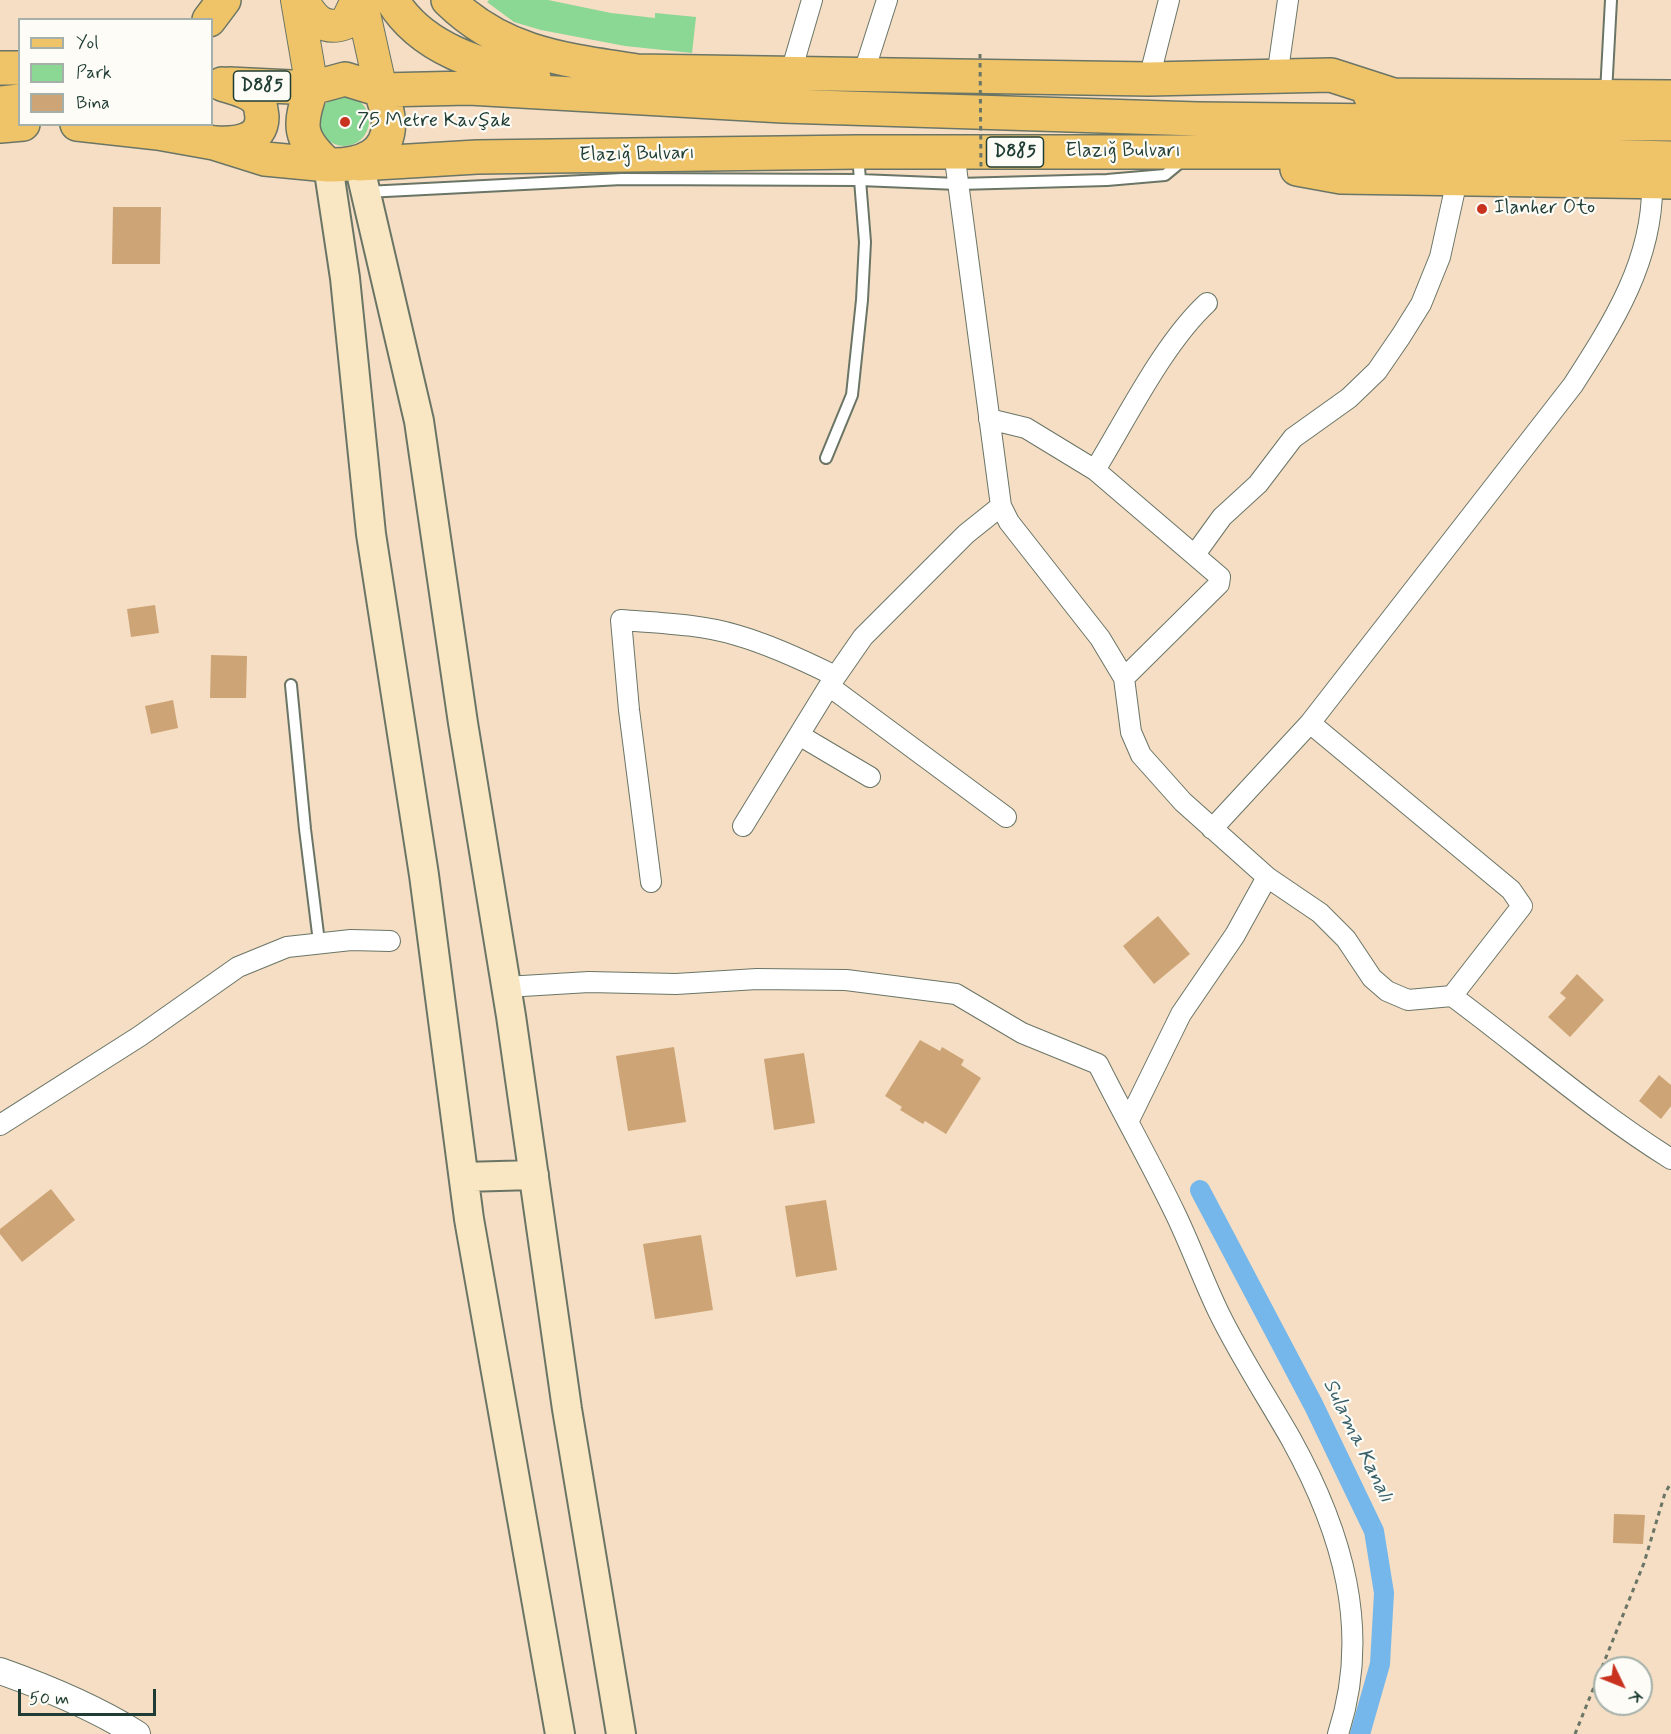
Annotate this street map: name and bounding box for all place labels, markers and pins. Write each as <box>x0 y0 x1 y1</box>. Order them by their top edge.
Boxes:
place label: 75 Metre Kavşak <box>357 110 511 134</box>
marker: 75 Metre Kavşak <box>338 115 352 129</box>
place label: Ilanher Oto <box>1494 197 1595 221</box>
marker: Ilanher Oto <box>1475 202 1489 216</box>

